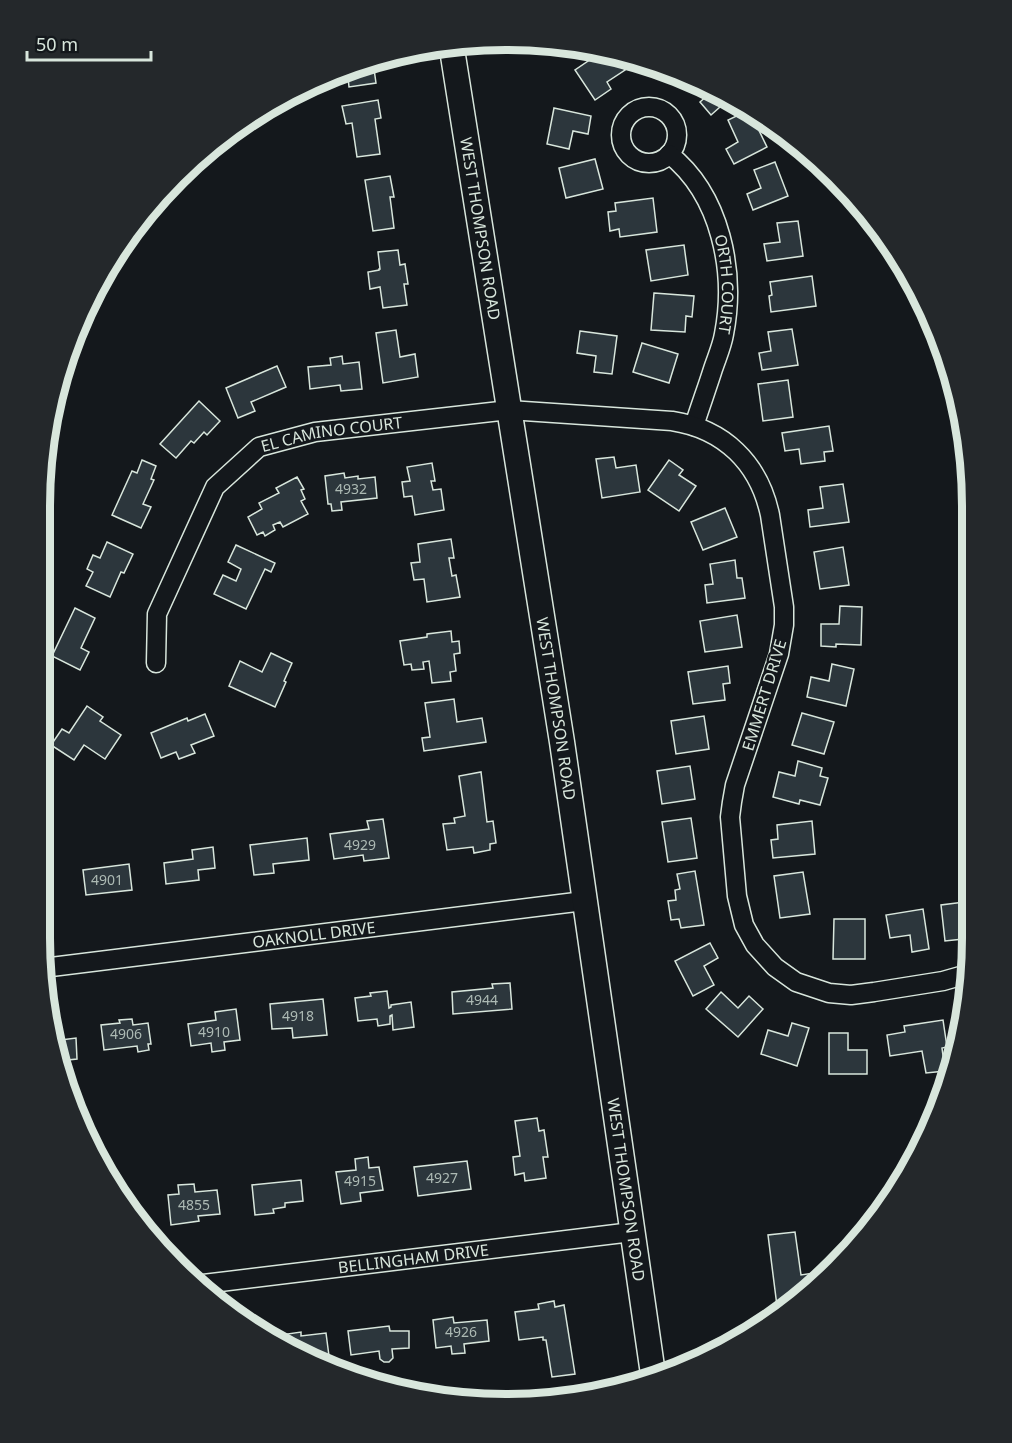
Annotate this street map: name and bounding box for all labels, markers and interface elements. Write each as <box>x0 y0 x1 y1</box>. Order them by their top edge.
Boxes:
scale bar <box>27 24 152 62</box>
text: 50 m <box>36 32 78 56</box>
street label: WEST THOMPSON ROAD <box>455 136 506 322</box>
street label: ORTH COURT <box>709 232 739 336</box>
street label: EL CAMINO COURT <box>258 411 403 457</box>
house number: 4932 <box>335 479 367 498</box>
street label: WEST THOMPSON ROAD <box>531 616 581 802</box>
street label: EMMERT DRIVE <box>737 637 791 753</box>
house number: 4929 <box>344 835 376 854</box>
house number: 4901 <box>91 870 123 889</box>
street label: OAKNOLL DRIVE <box>251 916 377 953</box>
house number: 4944 <box>466 990 498 1009</box>
house number: 4918 <box>282 1006 314 1025</box>
house number: 4910 <box>198 1022 230 1041</box>
house number: 4906 <box>110 1024 142 1043</box>
street label: WEST THOMPSON ROAD <box>602 1097 651 1283</box>
house number: 4927 <box>426 1168 458 1187</box>
house number: 4915 <box>344 1171 376 1190</box>
house number: 4855 <box>178 1195 210 1214</box>
street label: BELLINGHAM DRIVE <box>337 1238 490 1279</box>
house number: 4926 <box>445 1322 477 1341</box>

